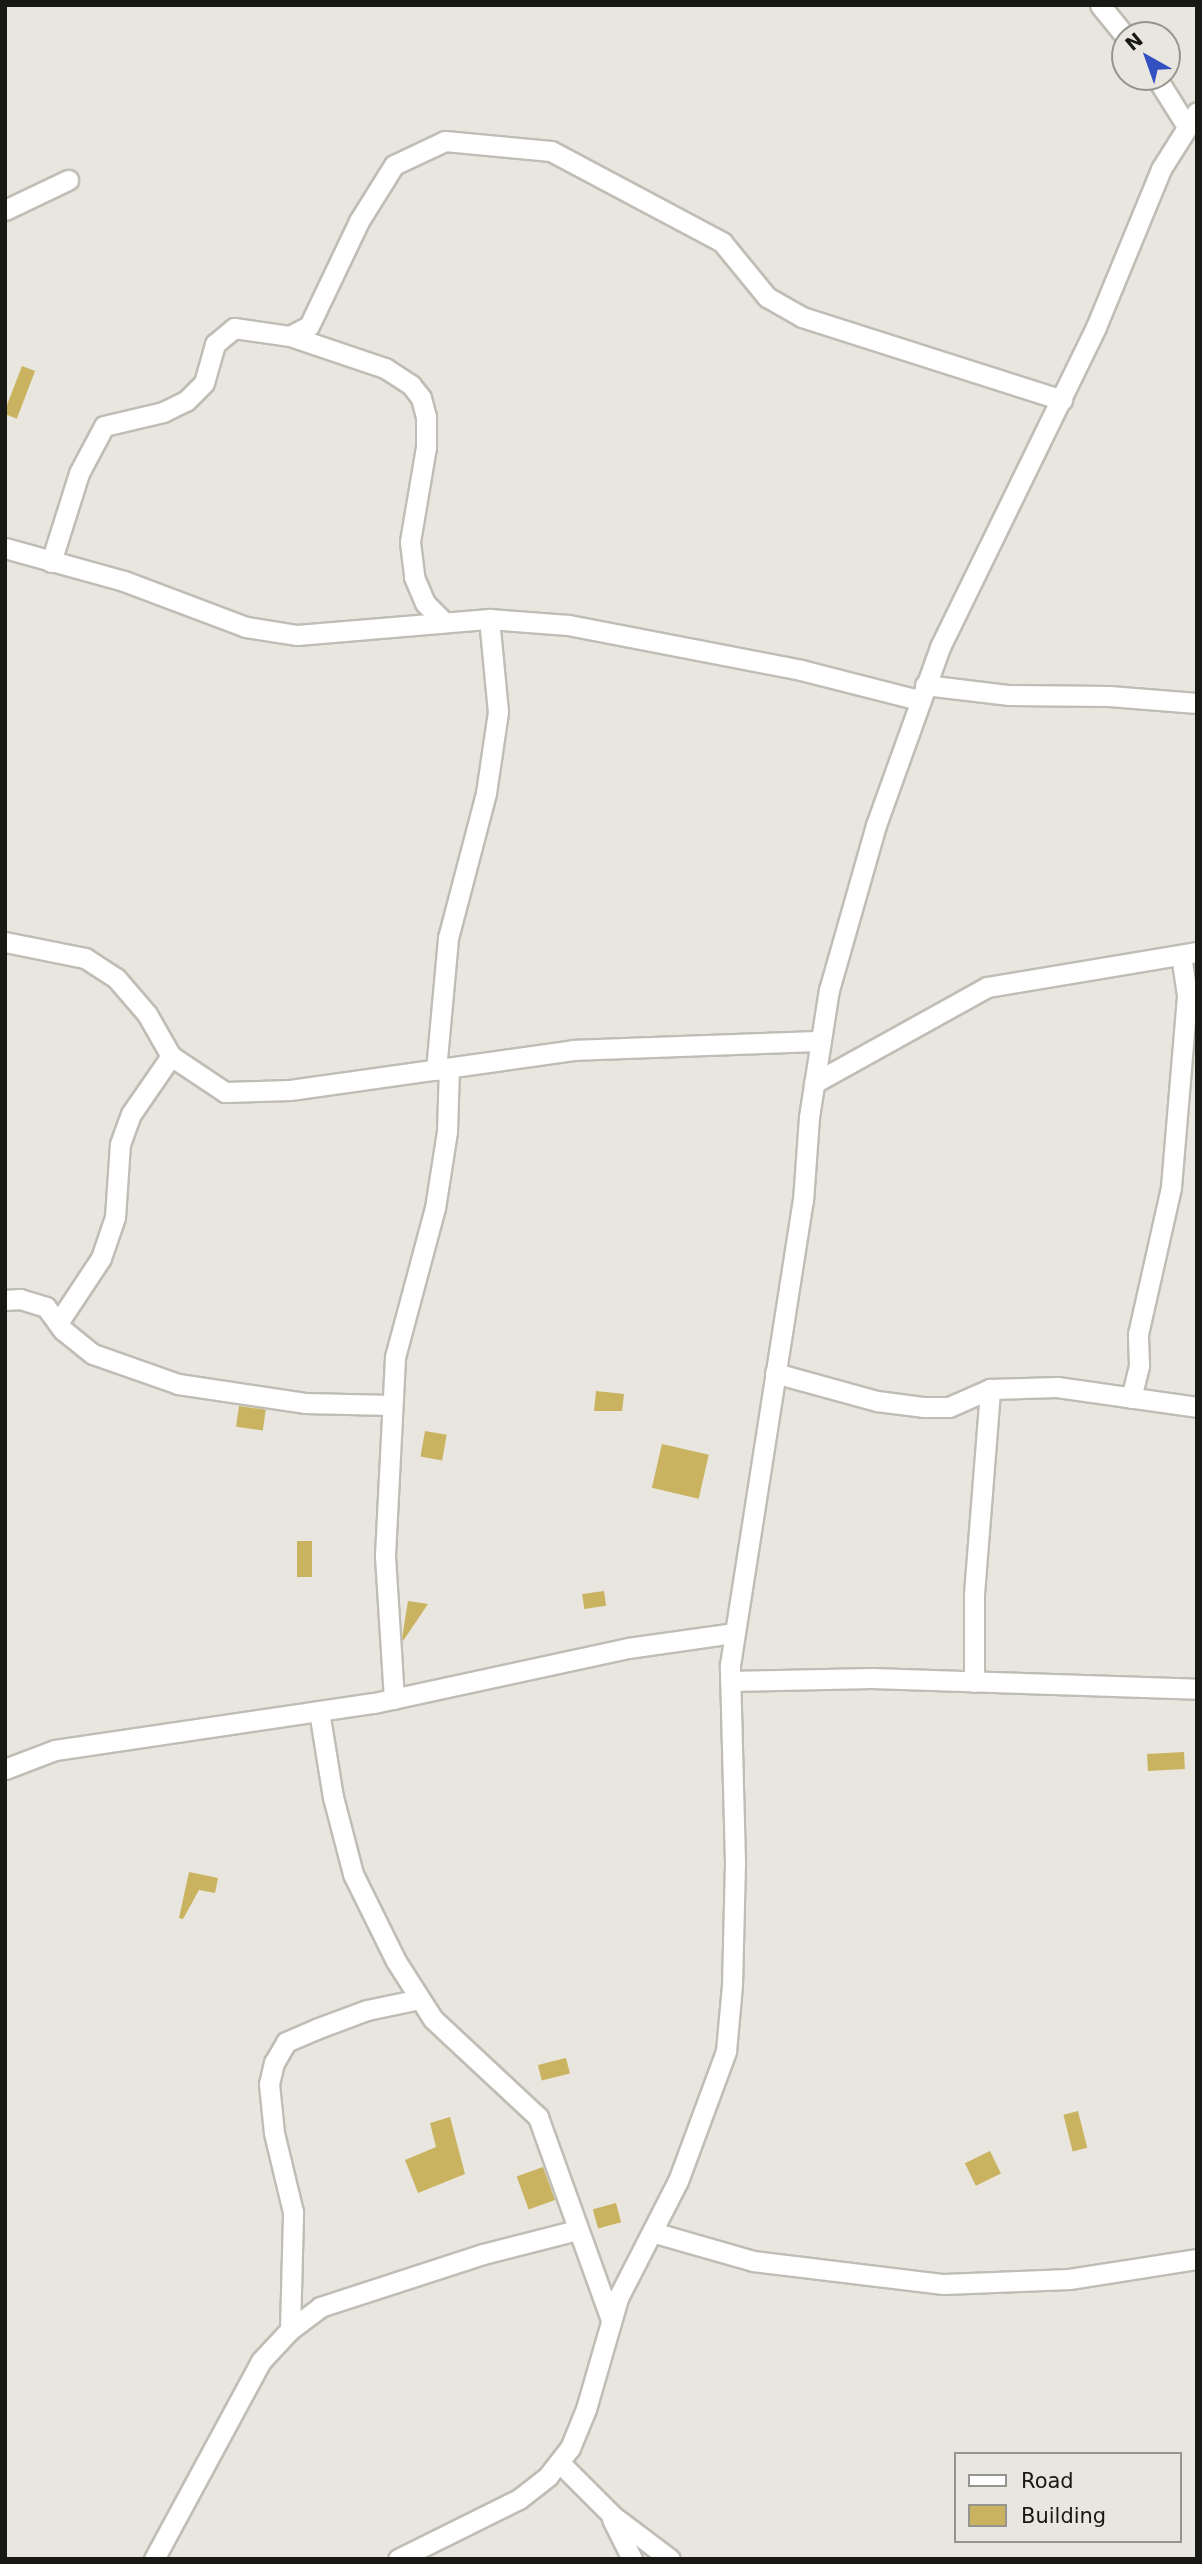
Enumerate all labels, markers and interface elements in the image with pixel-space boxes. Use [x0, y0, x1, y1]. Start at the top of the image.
north arrow [1111, 21, 1181, 91]
text: N [1121, 28, 1147, 55]
legend [954, 2452, 1181, 2543]
text: Road [1021, 2469, 1074, 2493]
text: Building [1021, 2504, 1106, 2528]

